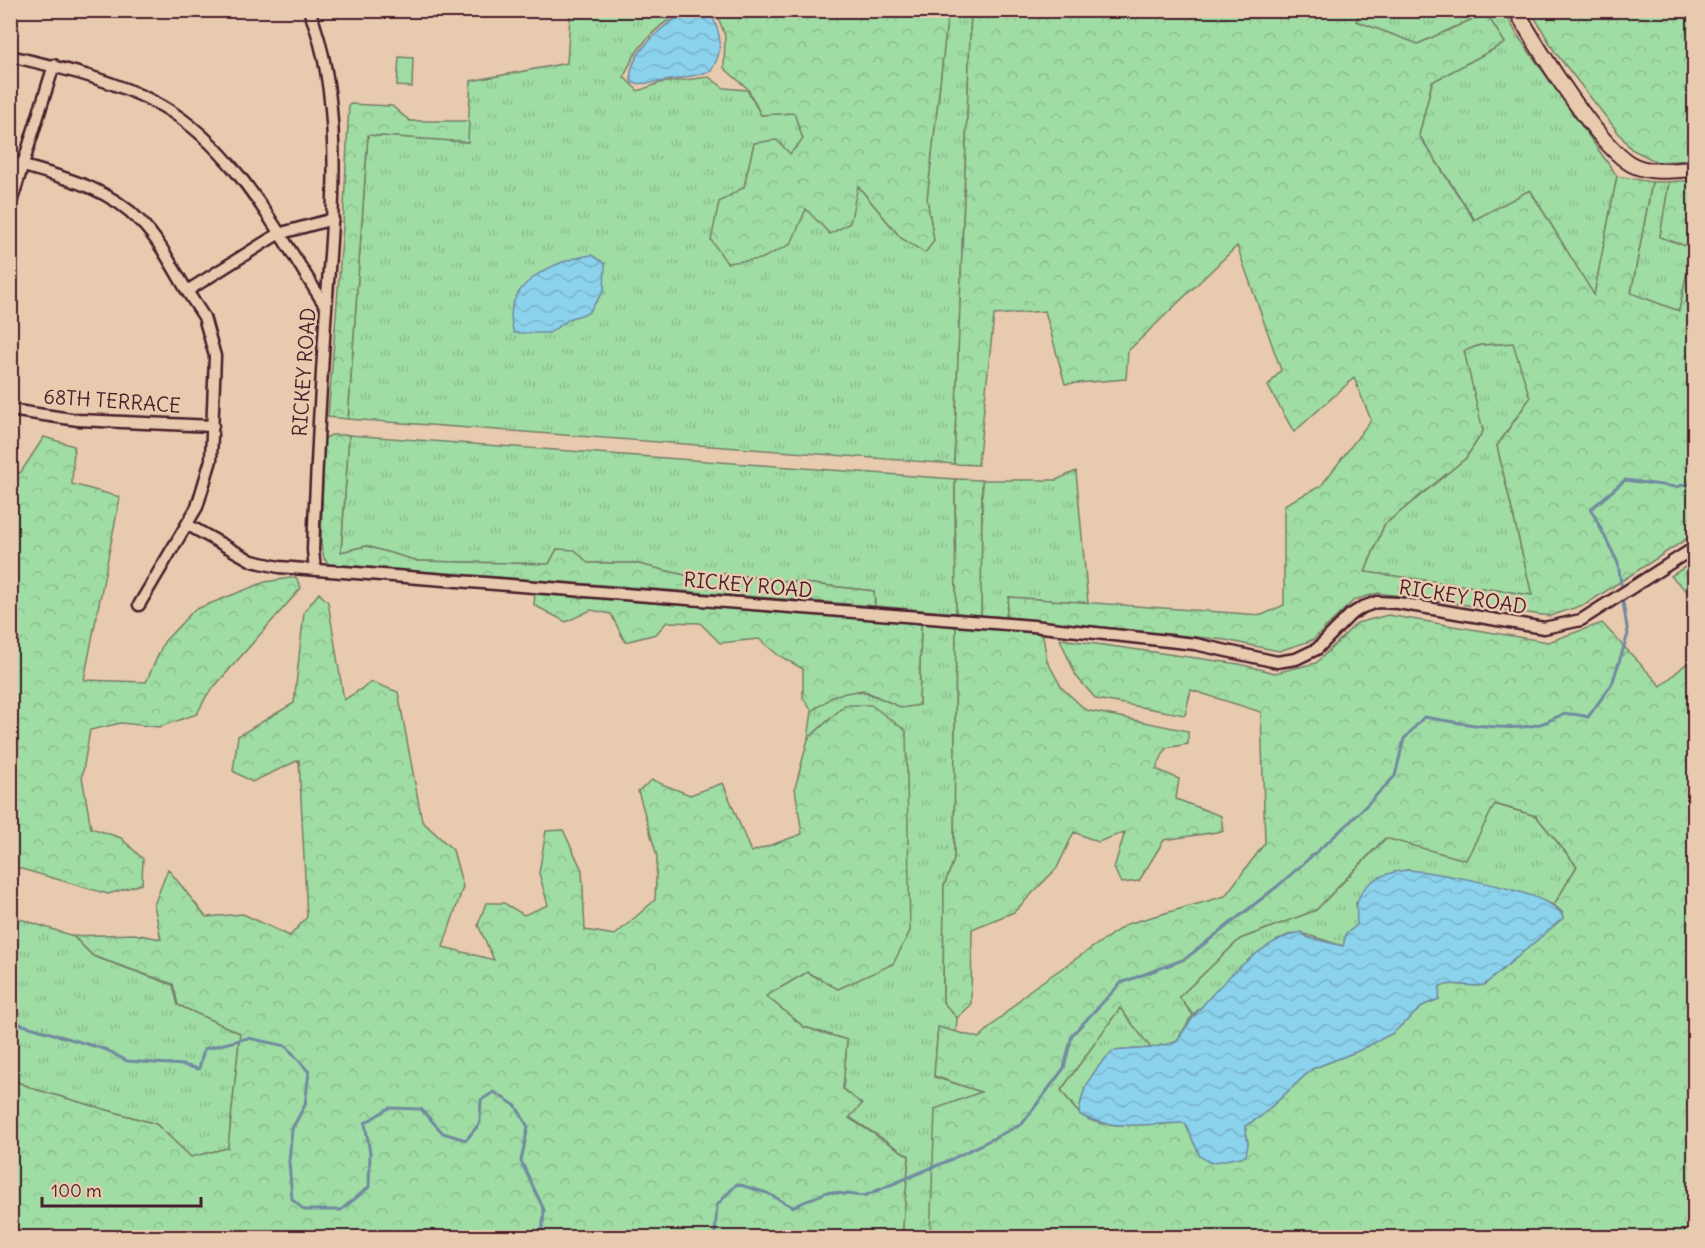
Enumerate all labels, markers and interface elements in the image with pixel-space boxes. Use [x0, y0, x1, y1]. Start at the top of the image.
street label: RICKEY ROAD [287, 307, 320, 437]
street label: 68TH TERRACE [43, 383, 182, 418]
street label: RICKEY ROAD [683, 566, 814, 603]
street label: RICKEY ROAD [1397, 574, 1529, 619]
scale bar [42, 1170, 201, 1208]
text: 100 m [51, 1179, 102, 1202]

